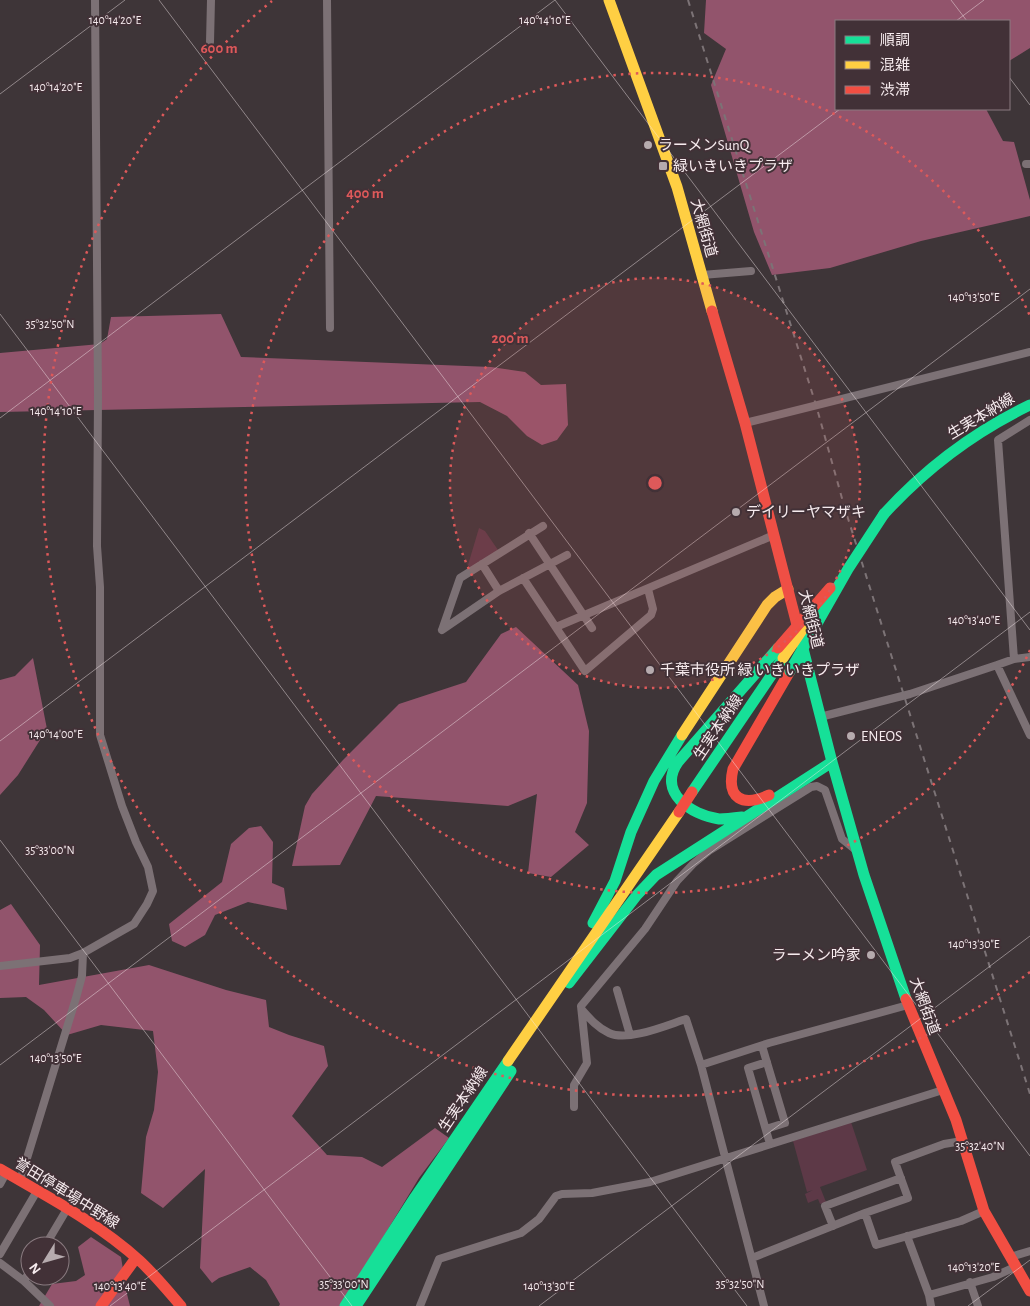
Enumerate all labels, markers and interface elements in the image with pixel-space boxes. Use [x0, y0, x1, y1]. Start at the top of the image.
text: 140°14'20"E [89, 14, 142, 26]
text: 140°14'10"E [519, 14, 571, 26]
legend [835, 20, 1010, 110]
text: 順調 [880, 33, 910, 48]
text: 600 m [200, 41, 238, 56]
text: 混雑 [880, 57, 910, 73]
text: 140°14'20"E [30, 81, 83, 93]
text: 渋滞 [880, 82, 910, 98]
place label: ラーメンSunQ [658, 138, 751, 153]
marker: ラーメンSunQ [642, 139, 654, 151]
place label: 緑いきいきプラザ [673, 158, 793, 174]
marker: 緑いきいきプラザ [657, 160, 669, 172]
text: 400 m [346, 186, 384, 201]
street label: 大網街道 [688, 197, 720, 259]
text: 140°13'50"E [948, 291, 1000, 303]
text: 35°32'50"N [26, 318, 74, 330]
text: 200 m [491, 331, 529, 346]
street label: 生実本納線 [945, 390, 1017, 442]
text: 140°14'10"E [30, 405, 82, 417]
centre of rings [646, 474, 664, 492]
place label: デイリーヤマザキ [746, 504, 866, 520]
marker: デイリーヤマザキ [730, 506, 742, 518]
street label: 大網街道 [796, 588, 826, 650]
text: 140°13'40"E [948, 614, 1000, 626]
place label: 千葉市役所 緑 いきいきプラザ [660, 662, 860, 678]
marker: 千葉市役所 緑 いきいきプラザ [644, 664, 656, 676]
street label: 生実本納線 [690, 691, 746, 763]
text: 140°14'00"E [29, 728, 83, 740]
place label: ENEOS [861, 729, 902, 744]
marker: ENEOS [845, 730, 857, 742]
text: 35°33'00"N [25, 844, 75, 856]
text: 140°13'30"E [948, 938, 1000, 950]
place label: ラーメン吟家 [772, 947, 861, 963]
marker: ラーメン吟家 [865, 949, 877, 961]
street label: 大網街道 [907, 975, 943, 1037]
text: 140°13'50"E [30, 1052, 82, 1064]
street label: 生実本納線 [435, 1063, 491, 1135]
text: 35°32'40"N [955, 1140, 1005, 1152]
street label: 誉田停車場中野線 [12, 1154, 122, 1232]
north arrow [20, 1236, 70, 1286]
text: N [27, 1260, 44, 1276]
text: 140°13'20"E [948, 1261, 1000, 1273]
text: 35°33'00"N [319, 1278, 369, 1290]
text: 35°32'50"N [716, 1278, 764, 1290]
text: 140°13'40"E [94, 1280, 146, 1292]
text: 140°13'30"E [523, 1280, 575, 1292]

